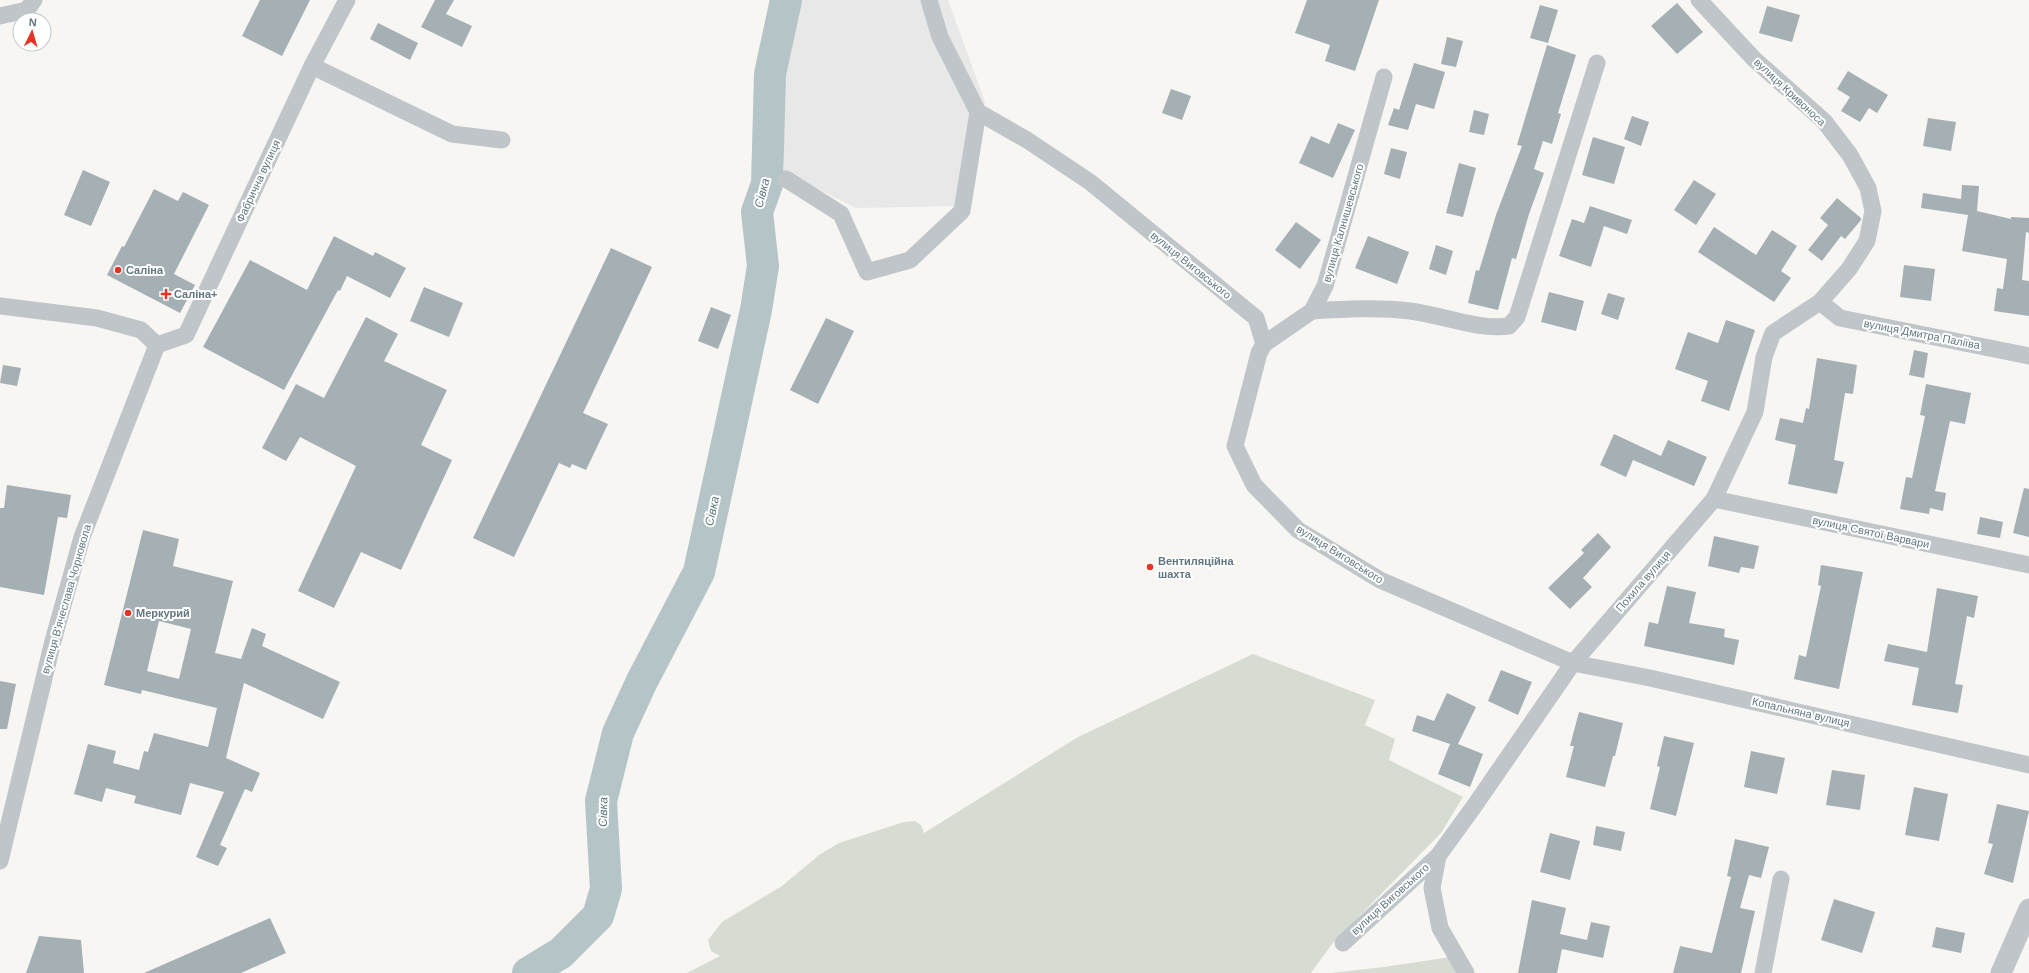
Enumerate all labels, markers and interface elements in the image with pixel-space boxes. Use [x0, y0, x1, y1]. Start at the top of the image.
north arrow [12, 12, 52, 52]
text: N [28, 16, 37, 28]
street label: вулиця Кривоноса [1752, 56, 1829, 129]
street label: Фабрична вулиця [234, 138, 282, 224]
street label: вулиця Калнишевського [1320, 162, 1366, 284]
water label: Сівка [752, 176, 772, 209]
street label: вулиця Виговського [1148, 229, 1234, 301]
place label: Саліна [126, 264, 164, 276]
marker: Саліна [113, 265, 123, 275]
place label: Саліна+ [174, 288, 217, 300]
marker: Саліна+ [161, 289, 171, 299]
street label: вулиця Дмитра Паліїва [1863, 317, 1982, 351]
water label: Сівка [702, 495, 722, 527]
street label: вулиця Святої Варвари [1811, 514, 1931, 550]
street label: вулиця В'ячеслава Чорновола [39, 522, 93, 675]
street label: вулиця Виговського [1294, 522, 1386, 586]
street label: Похила вулиця [1613, 548, 1673, 614]
place label: Вентиляційна шахта [1158, 555, 1234, 580]
marker: Вентиляційна шахта [1145, 562, 1155, 572]
place label: Меркурий [136, 607, 190, 619]
marker: Меркурий [123, 608, 133, 618]
street label: Копальняна вулиця [1751, 695, 1851, 729]
water label: Сівка [596, 797, 610, 827]
street label: вулиця Виговського [1349, 861, 1431, 937]

